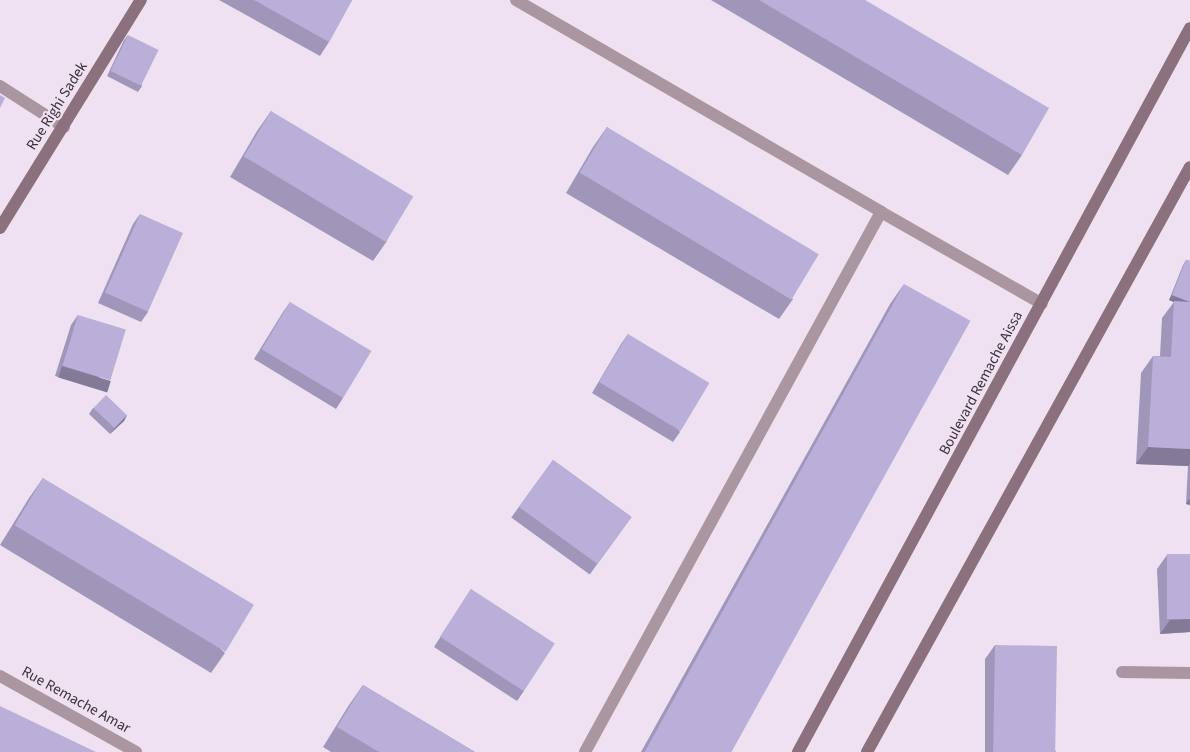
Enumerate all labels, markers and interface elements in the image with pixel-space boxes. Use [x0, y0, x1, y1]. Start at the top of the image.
street label: Rue Righi Sadek [23, 59, 91, 153]
street label: Boulevard Remache Aissa [935, 308, 1027, 458]
street label: Rue Remache Amar [18, 663, 134, 737]

